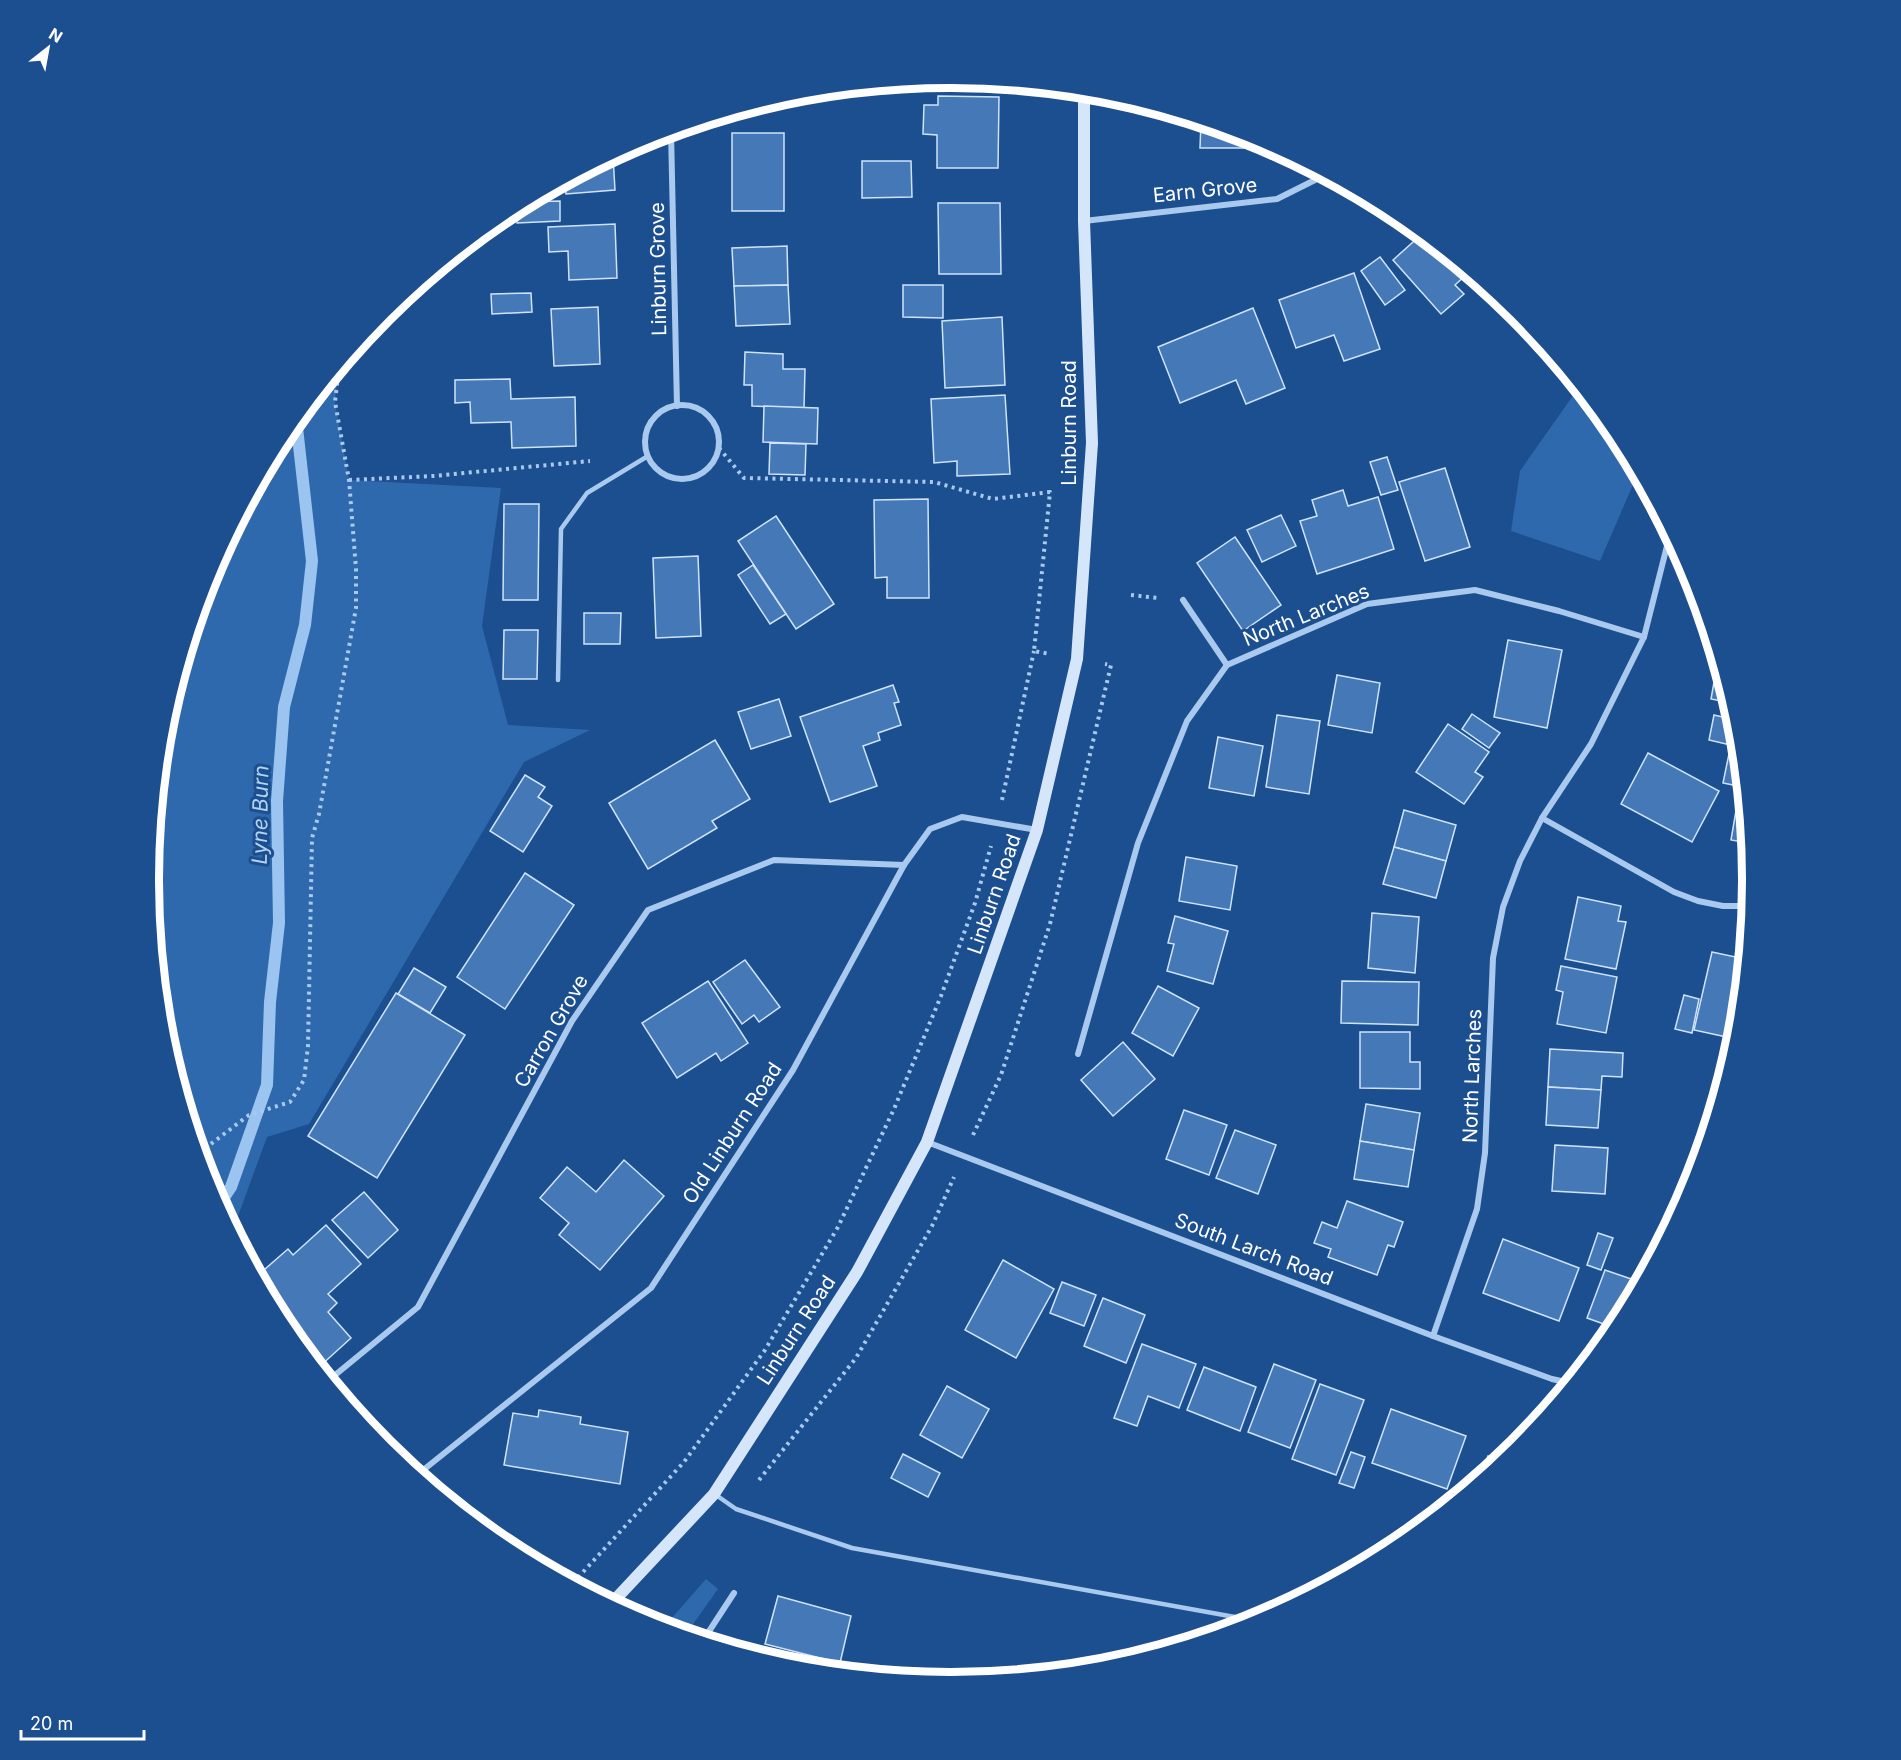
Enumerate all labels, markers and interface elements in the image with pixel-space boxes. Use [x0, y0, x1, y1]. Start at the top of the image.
north arrow [18, 18, 78, 78]
text: N [45, 23, 66, 47]
street label: Earn Grove [1152, 173, 1258, 207]
street label: Linburn Grove [645, 202, 671, 336]
street label: Linburn Road [1057, 360, 1081, 486]
street label: North Larches [1239, 579, 1373, 651]
water label: Lyne Burn [247, 765, 273, 865]
street label: Linburn Road [962, 831, 1026, 957]
street label: Carron Grove [509, 970, 593, 1092]
street label: North Larches [1458, 1009, 1486, 1143]
street label: Old Linburn Road [677, 1058, 787, 1208]
street label: South Larch Road [1172, 1208, 1336, 1290]
street label: Linburn Road [752, 1271, 840, 1389]
scale bar [21, 1703, 144, 1741]
text: 20 m [30, 1713, 73, 1734]

